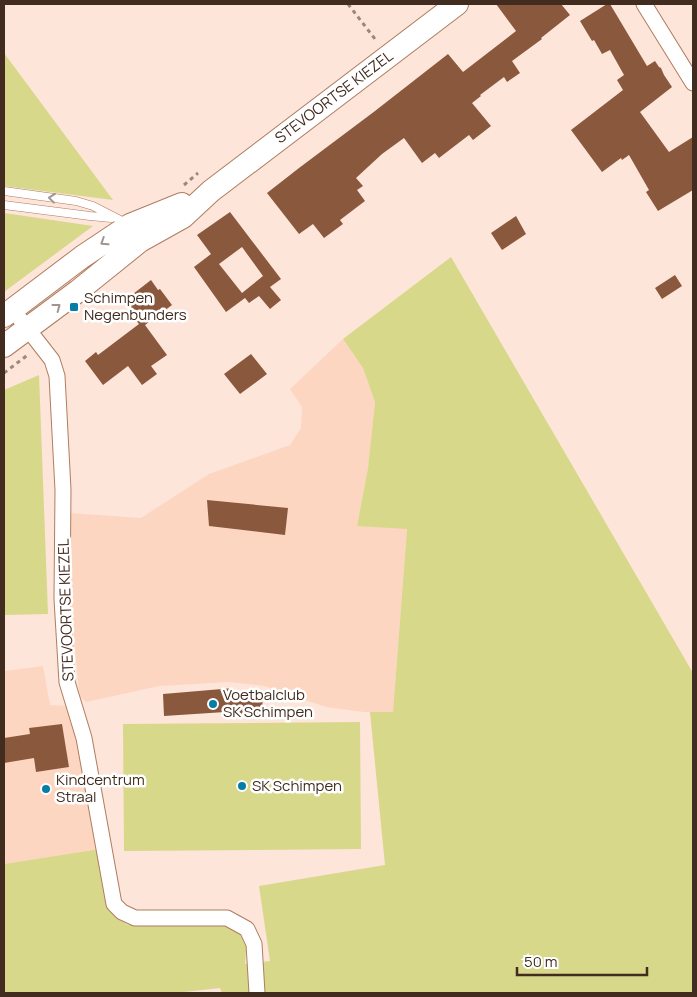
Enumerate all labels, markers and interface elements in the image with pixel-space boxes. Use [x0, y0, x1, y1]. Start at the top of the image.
street label: STEVOORTSE KIEZEL [270, 45, 397, 148]
one-way arrow [48, 193, 56, 203]
one-way arrow [100, 236, 109, 245]
place label: Schimpen Negenbunders [84, 287, 187, 325]
marker: Schimpen Negenbunders [68, 301, 80, 313]
one-way arrow [51, 304, 61, 313]
street label: STEVOORTSE KIEZEL [53, 538, 78, 682]
place label: Voetbalclub SK Schimpen [223, 684, 313, 722]
marker: Voetbalclub SK Schimpen [207, 698, 219, 710]
place label: Kindcentrum Straal [56, 769, 145, 807]
place label: SK Schimpen [252, 775, 342, 796]
marker: SK Schimpen [236, 780, 248, 792]
marker: Kindcentrum Straal [40, 783, 52, 795]
scale bar [517, 944, 647, 976]
text: 50 m [524, 951, 558, 972]

